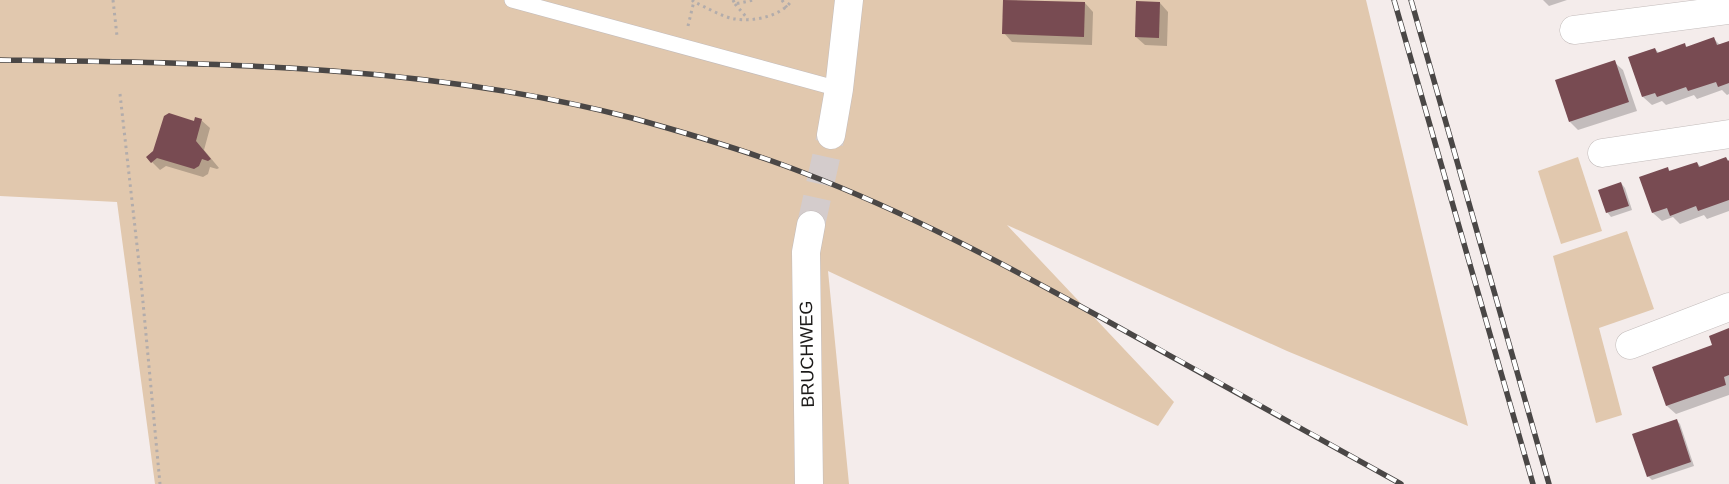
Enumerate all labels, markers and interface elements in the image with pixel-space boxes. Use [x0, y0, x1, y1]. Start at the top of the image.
street label: BRUCHWEG [796, 300, 818, 408]

